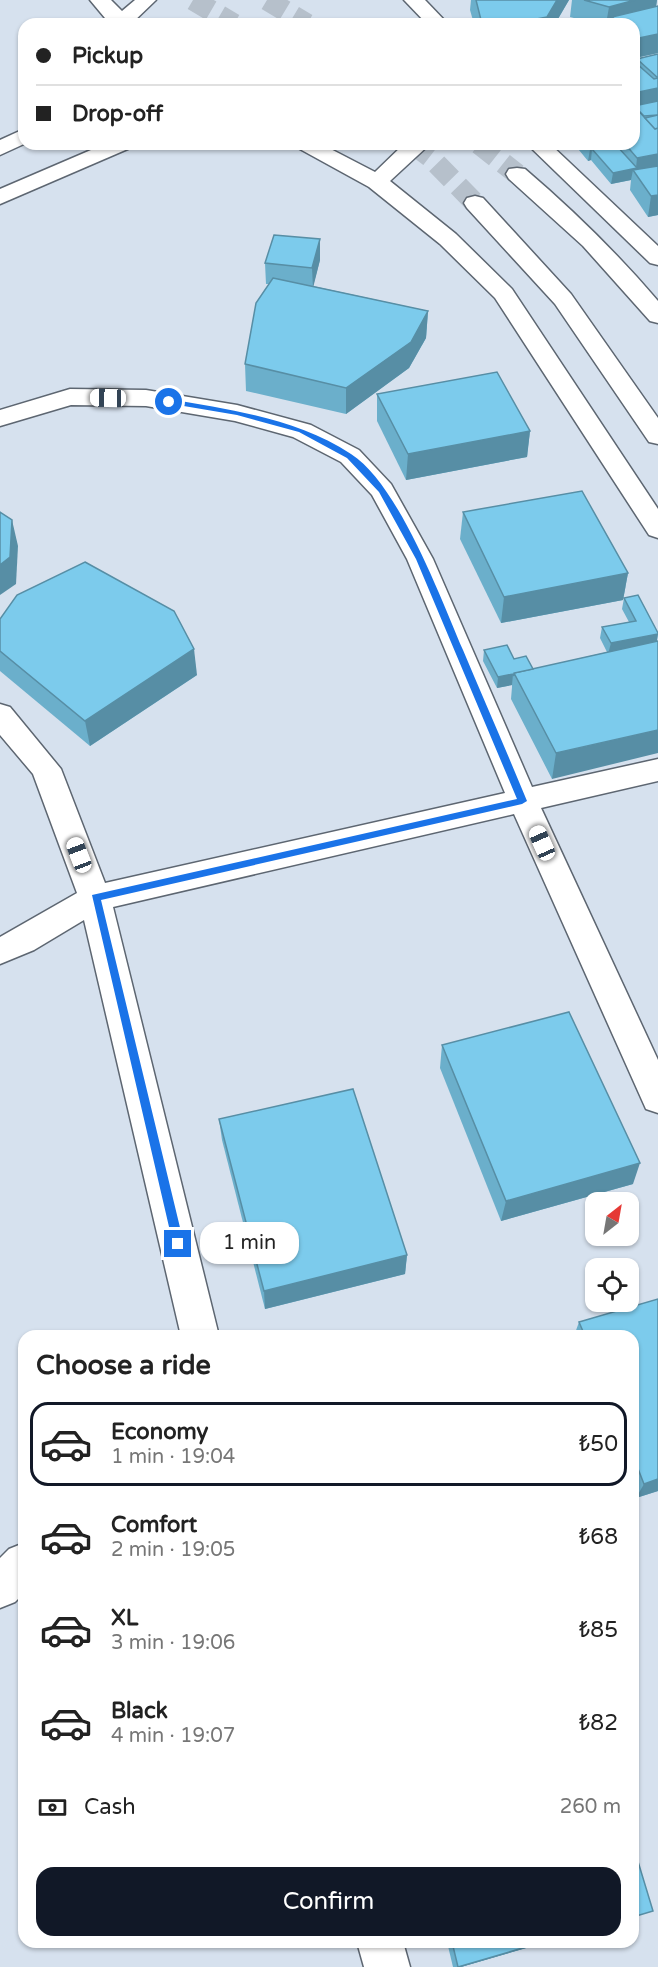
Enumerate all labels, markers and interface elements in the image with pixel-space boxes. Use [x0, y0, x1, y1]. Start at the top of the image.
text: Pickup [72, 43, 143, 69]
text: Drop-off [72, 101, 163, 127]
route start [155, 388, 182, 415]
car [90, 389, 126, 407]
car [526, 823, 558, 863]
car [64, 835, 94, 875]
north arrow [585, 1192, 639, 1246]
map controls [585, 1192, 639, 1312]
callout: 1 min [199, 1223, 298, 1265]
route end [164, 1230, 191, 1257]
text: 1 min [223, 1231, 276, 1255]
button: locate [585, 1258, 639, 1312]
text: Choose a ride [36, 1349, 211, 1382]
icon: car [39, 1417, 93, 1471]
text: Economy [111, 1419, 208, 1445]
text: ₺50 [579, 1431, 618, 1457]
text: 1 min · 19:04 [111, 1445, 235, 1469]
icon: car [39, 1510, 93, 1564]
text: Comfort [111, 1512, 197, 1538]
text: ₺68 [579, 1524, 618, 1550]
text: 2 min · 19:05 [111, 1538, 235, 1562]
icon: car [39, 1603, 93, 1657]
text: XL [111, 1605, 138, 1631]
text: ₺85 [579, 1617, 618, 1643]
text: 3 min · 19:06 [111, 1631, 235, 1655]
icon: car [39, 1696, 93, 1750]
text: Black [111, 1698, 168, 1724]
text: ₺82 [579, 1710, 618, 1736]
text: 4 min · 19:07 [111, 1724, 235, 1748]
icon: cash [36, 1791, 69, 1824]
text: Cash [84, 1794, 136, 1820]
text: 260 m [560, 1795, 621, 1819]
button: Confirm [36, 1867, 621, 1936]

